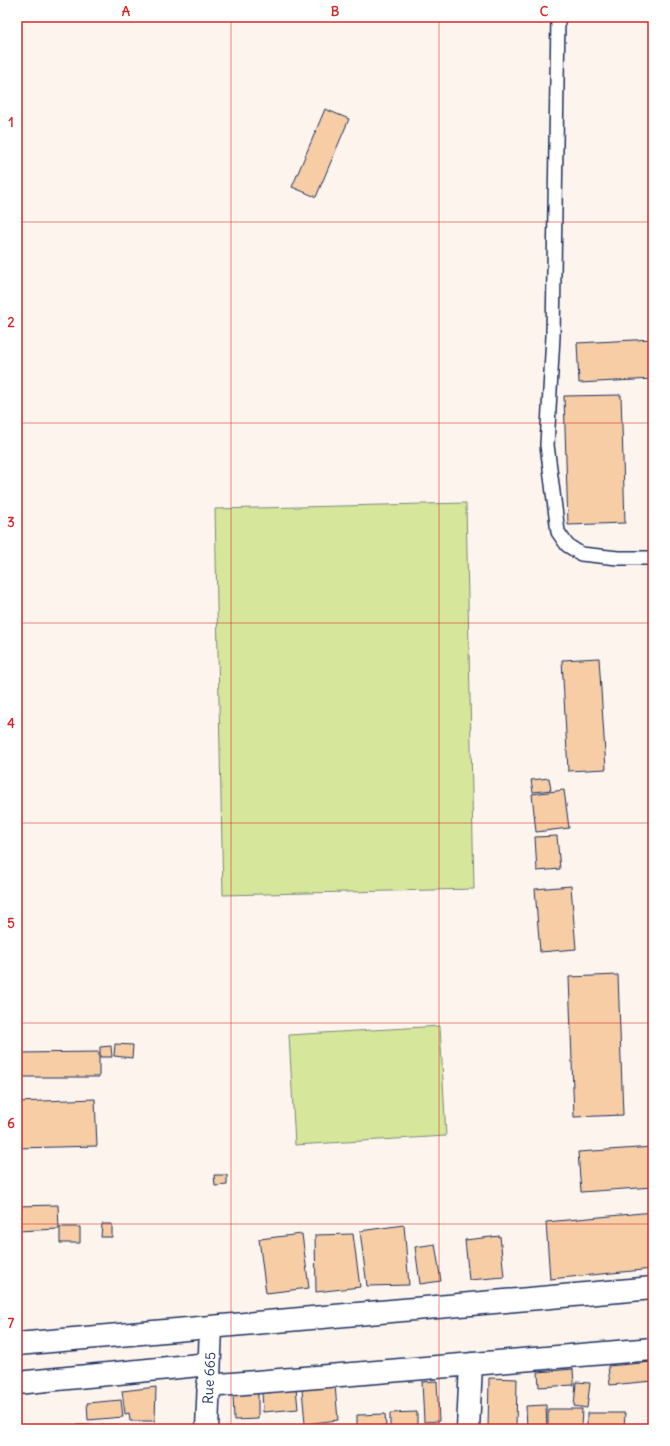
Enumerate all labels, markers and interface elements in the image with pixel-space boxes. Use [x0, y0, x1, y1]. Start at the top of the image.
text: A [122, 3, 131, 20]
text: B [331, 3, 340, 20]
text: C [540, 3, 549, 20]
text: 1 [8, 114, 14, 131]
text: 2 [7, 314, 15, 331]
text: 3 [7, 514, 15, 531]
text: 4 [7, 715, 15, 732]
text: 5 [7, 915, 15, 932]
text: 6 [7, 1115, 15, 1132]
text: 7 [8, 1315, 15, 1332]
street label: Rue 665 [199, 1352, 219, 1404]

